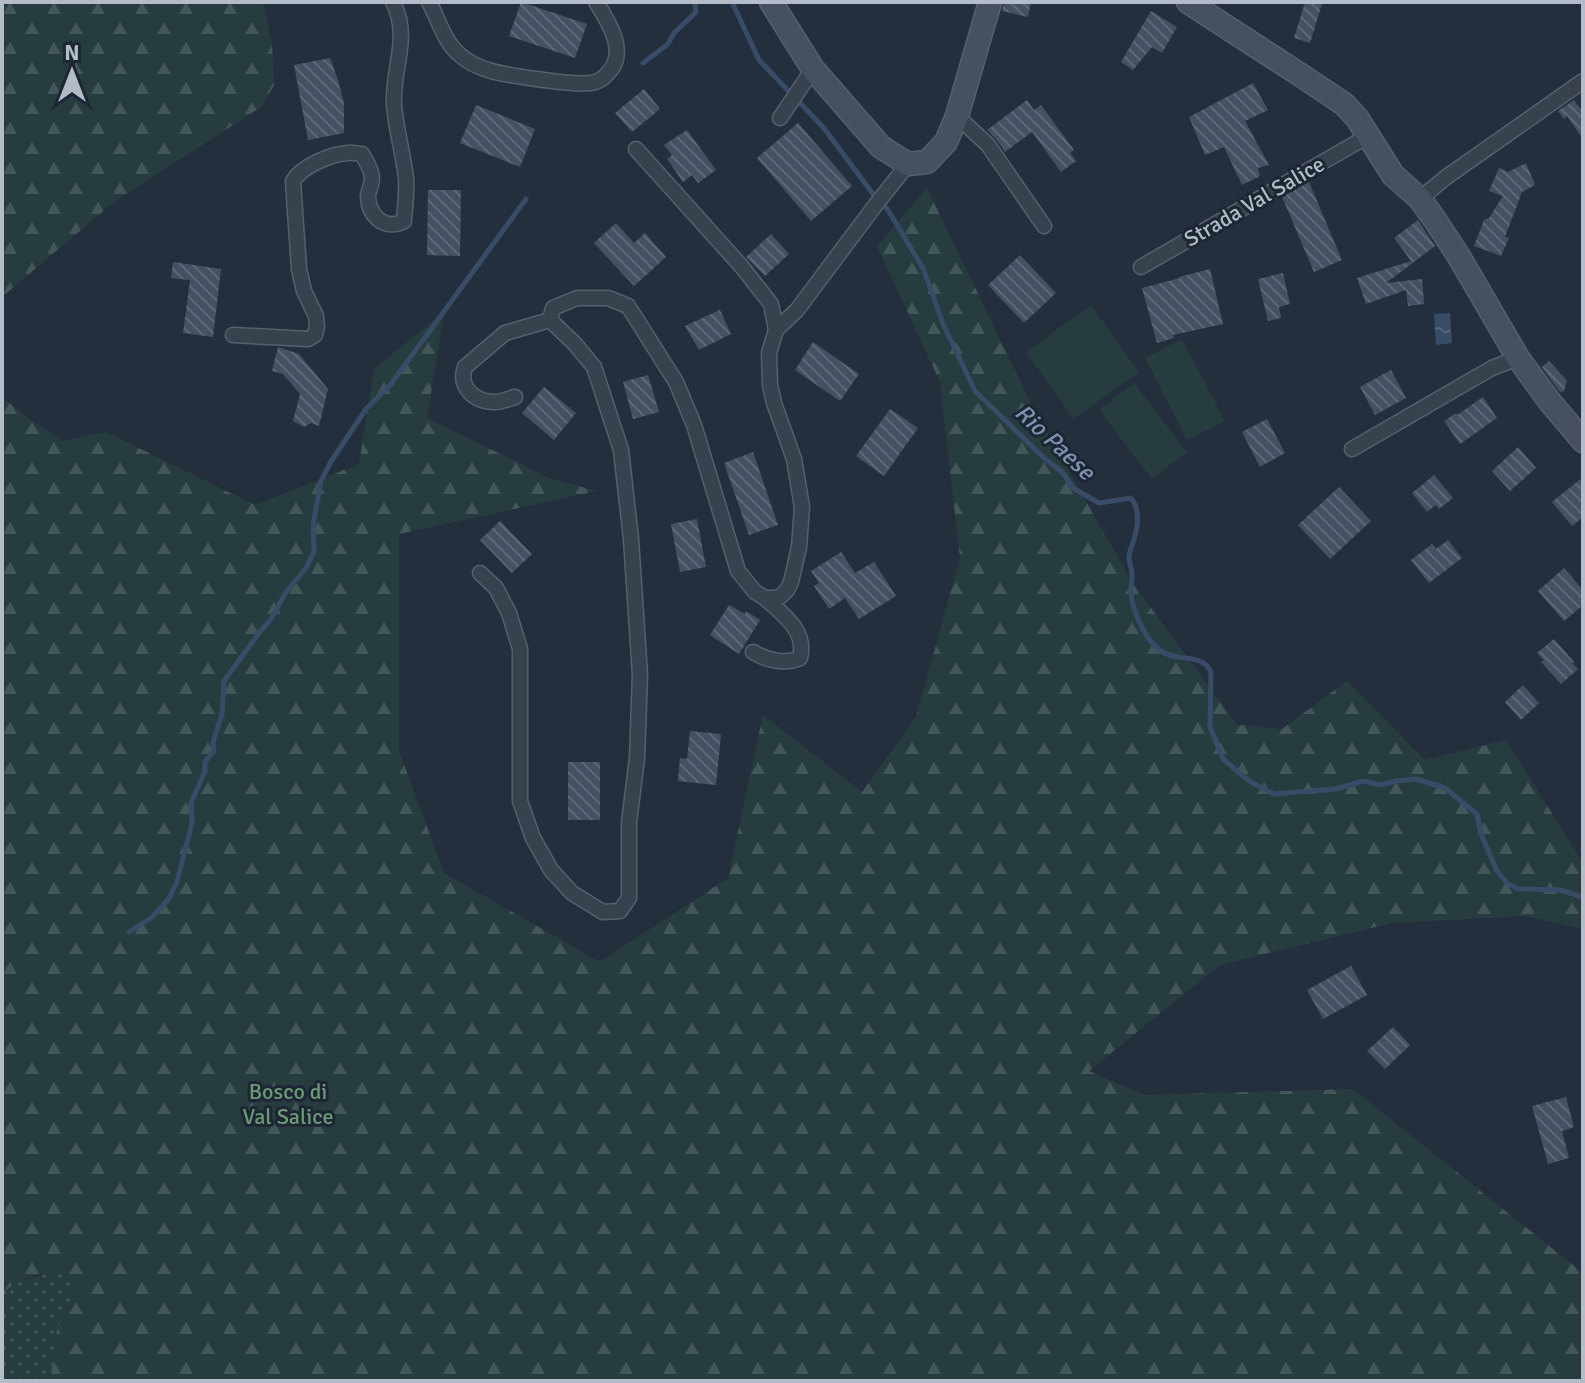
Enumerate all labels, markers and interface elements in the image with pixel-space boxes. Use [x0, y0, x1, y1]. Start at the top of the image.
north arrow [32, 32, 112, 112]
text: N [64, 39, 80, 66]
street label: Strada Val Salice [1179, 150, 1329, 253]
water label: Rio Paese [1009, 397, 1102, 487]
park label: Bosco di Val Salice [242, 1078, 334, 1130]

